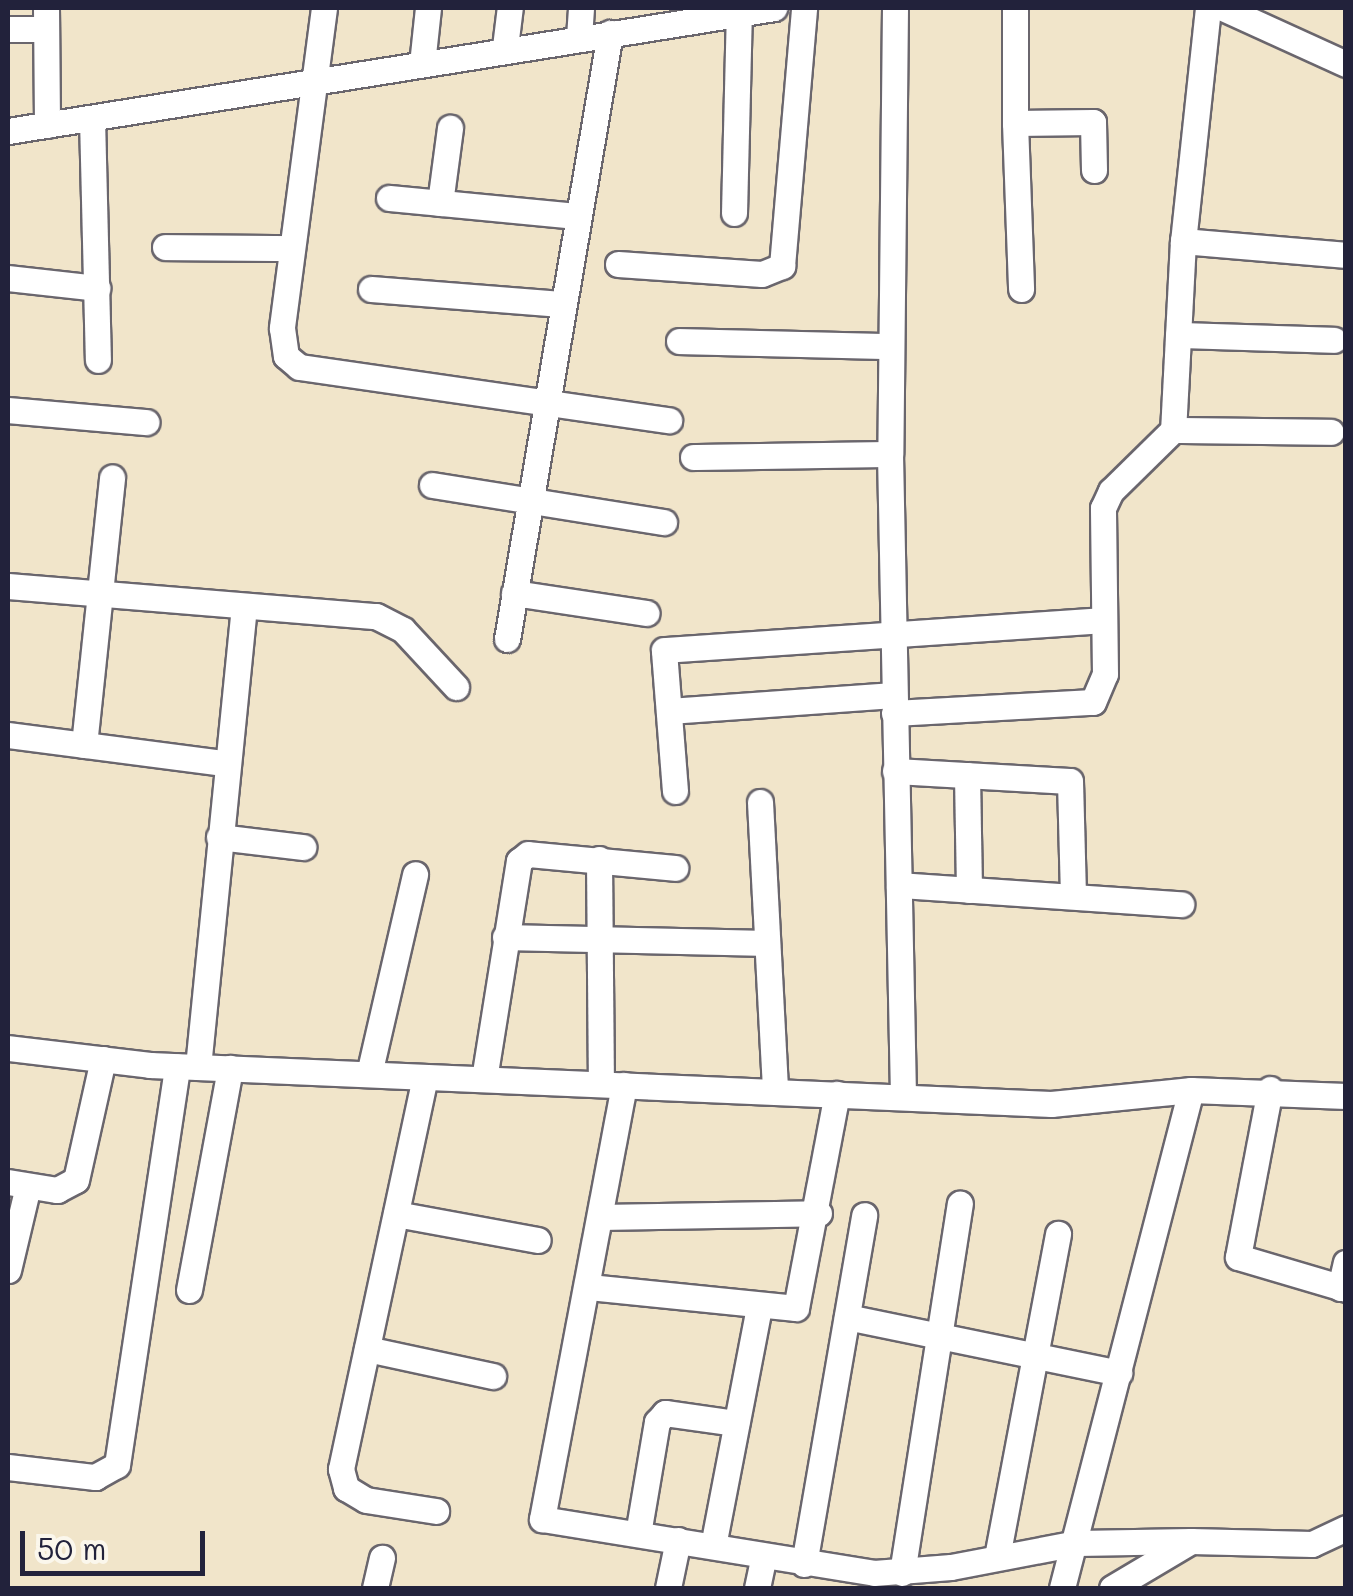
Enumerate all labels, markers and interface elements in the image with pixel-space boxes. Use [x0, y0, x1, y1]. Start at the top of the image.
scale bar [25, 1511, 210, 1573]
text: 50 m [37, 1528, 107, 1568]

